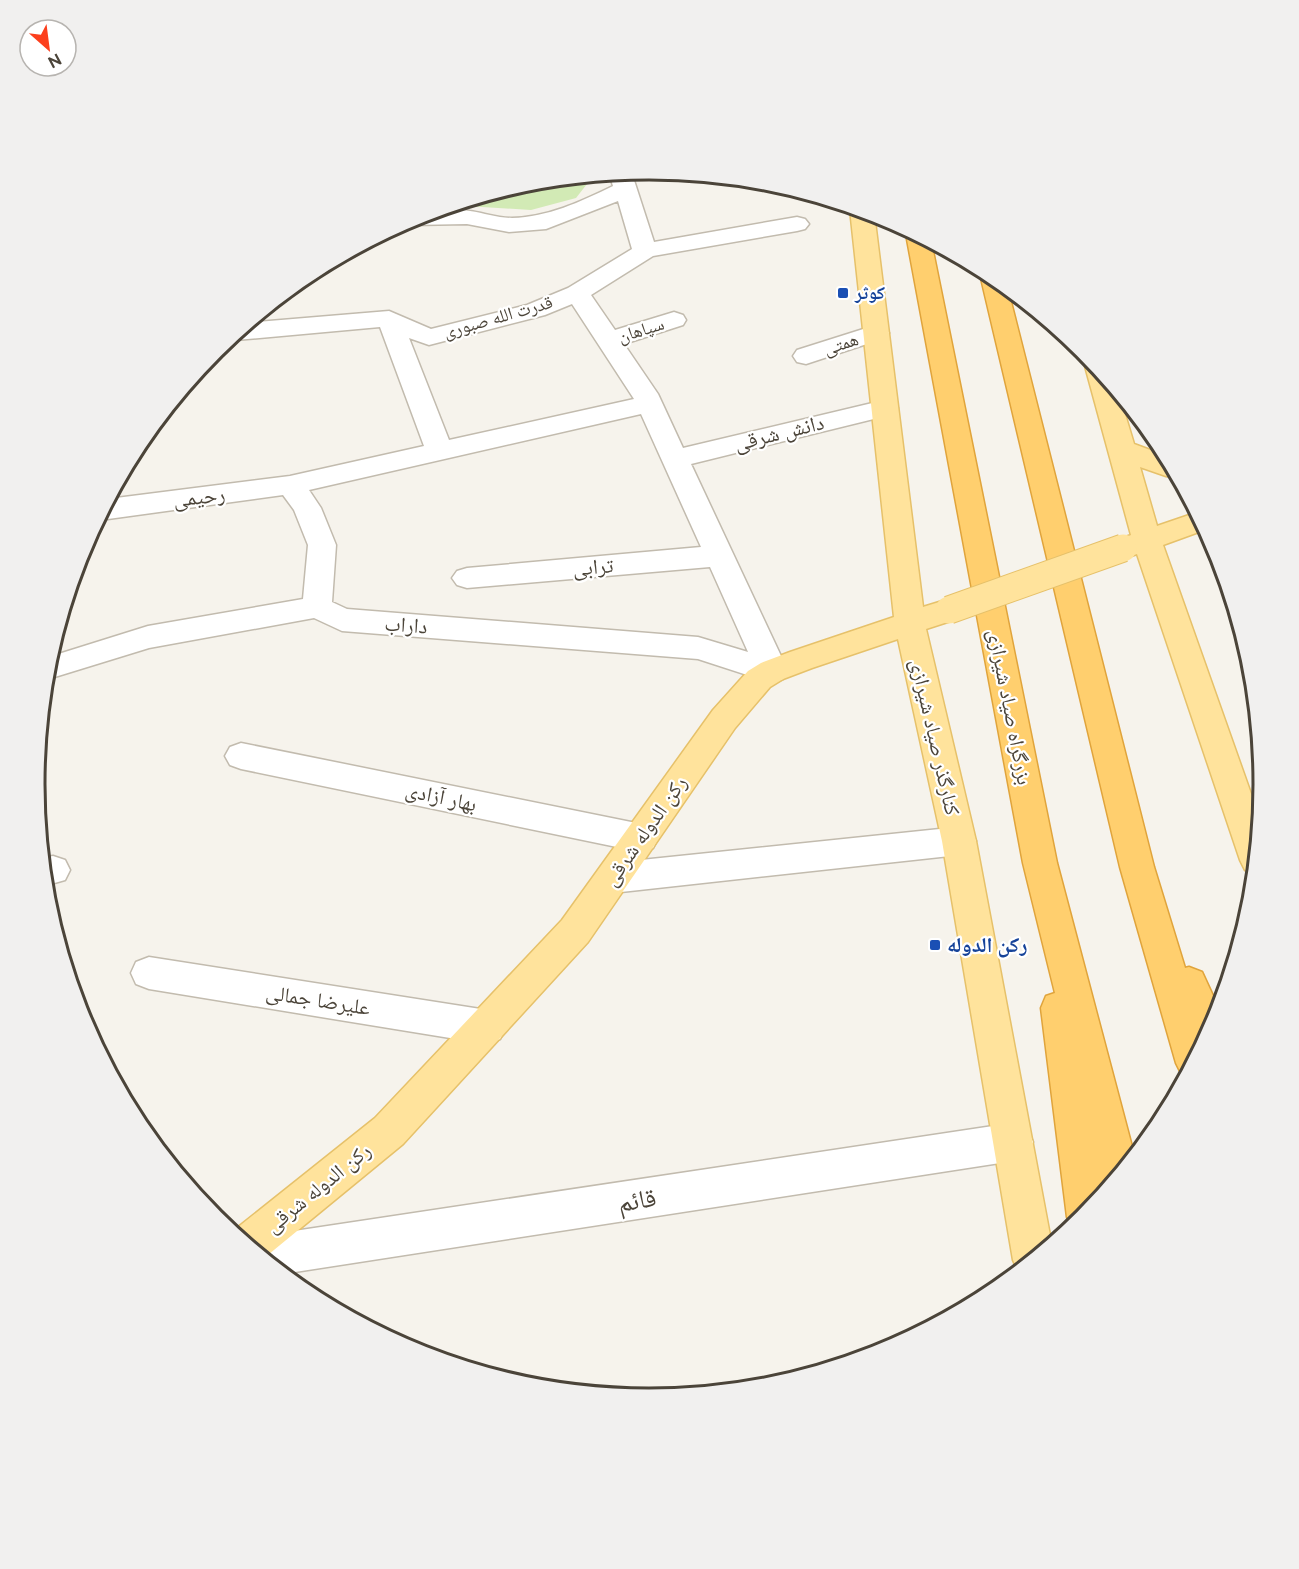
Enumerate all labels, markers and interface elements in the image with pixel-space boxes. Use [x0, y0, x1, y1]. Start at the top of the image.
north arrow [18, 18, 78, 78]
text: N [45, 50, 65, 72]
place label: کوثر [854, 282, 885, 303]
marker: کوثر [836, 286, 850, 300]
street label: قدرت الله صبوری [441, 291, 555, 343]
street label: سپاهان [615, 313, 667, 348]
street label: همتی [821, 328, 861, 360]
street label: دانش شرقی [731, 409, 827, 457]
street label: رحیمی [172, 481, 226, 513]
street label: ترابی [571, 552, 615, 582]
street label: داراب [384, 611, 428, 638]
street label: بزرگراه صیاد شیرازی [983, 627, 1038, 787]
street label: کنارگذر صیاد شیرازی [905, 656, 966, 818]
street label: رکن الدوله شرقی [597, 771, 693, 891]
street label: بهار آزادی [403, 777, 479, 816]
place label: رکن الدوله [947, 932, 1027, 958]
marker: رکن الدوله [928, 938, 942, 952]
street label: علیرضا جمالی [264, 979, 372, 1021]
street label: رکن الدوله شرقی [260, 1137, 376, 1239]
street label: قائم [616, 1182, 659, 1220]

